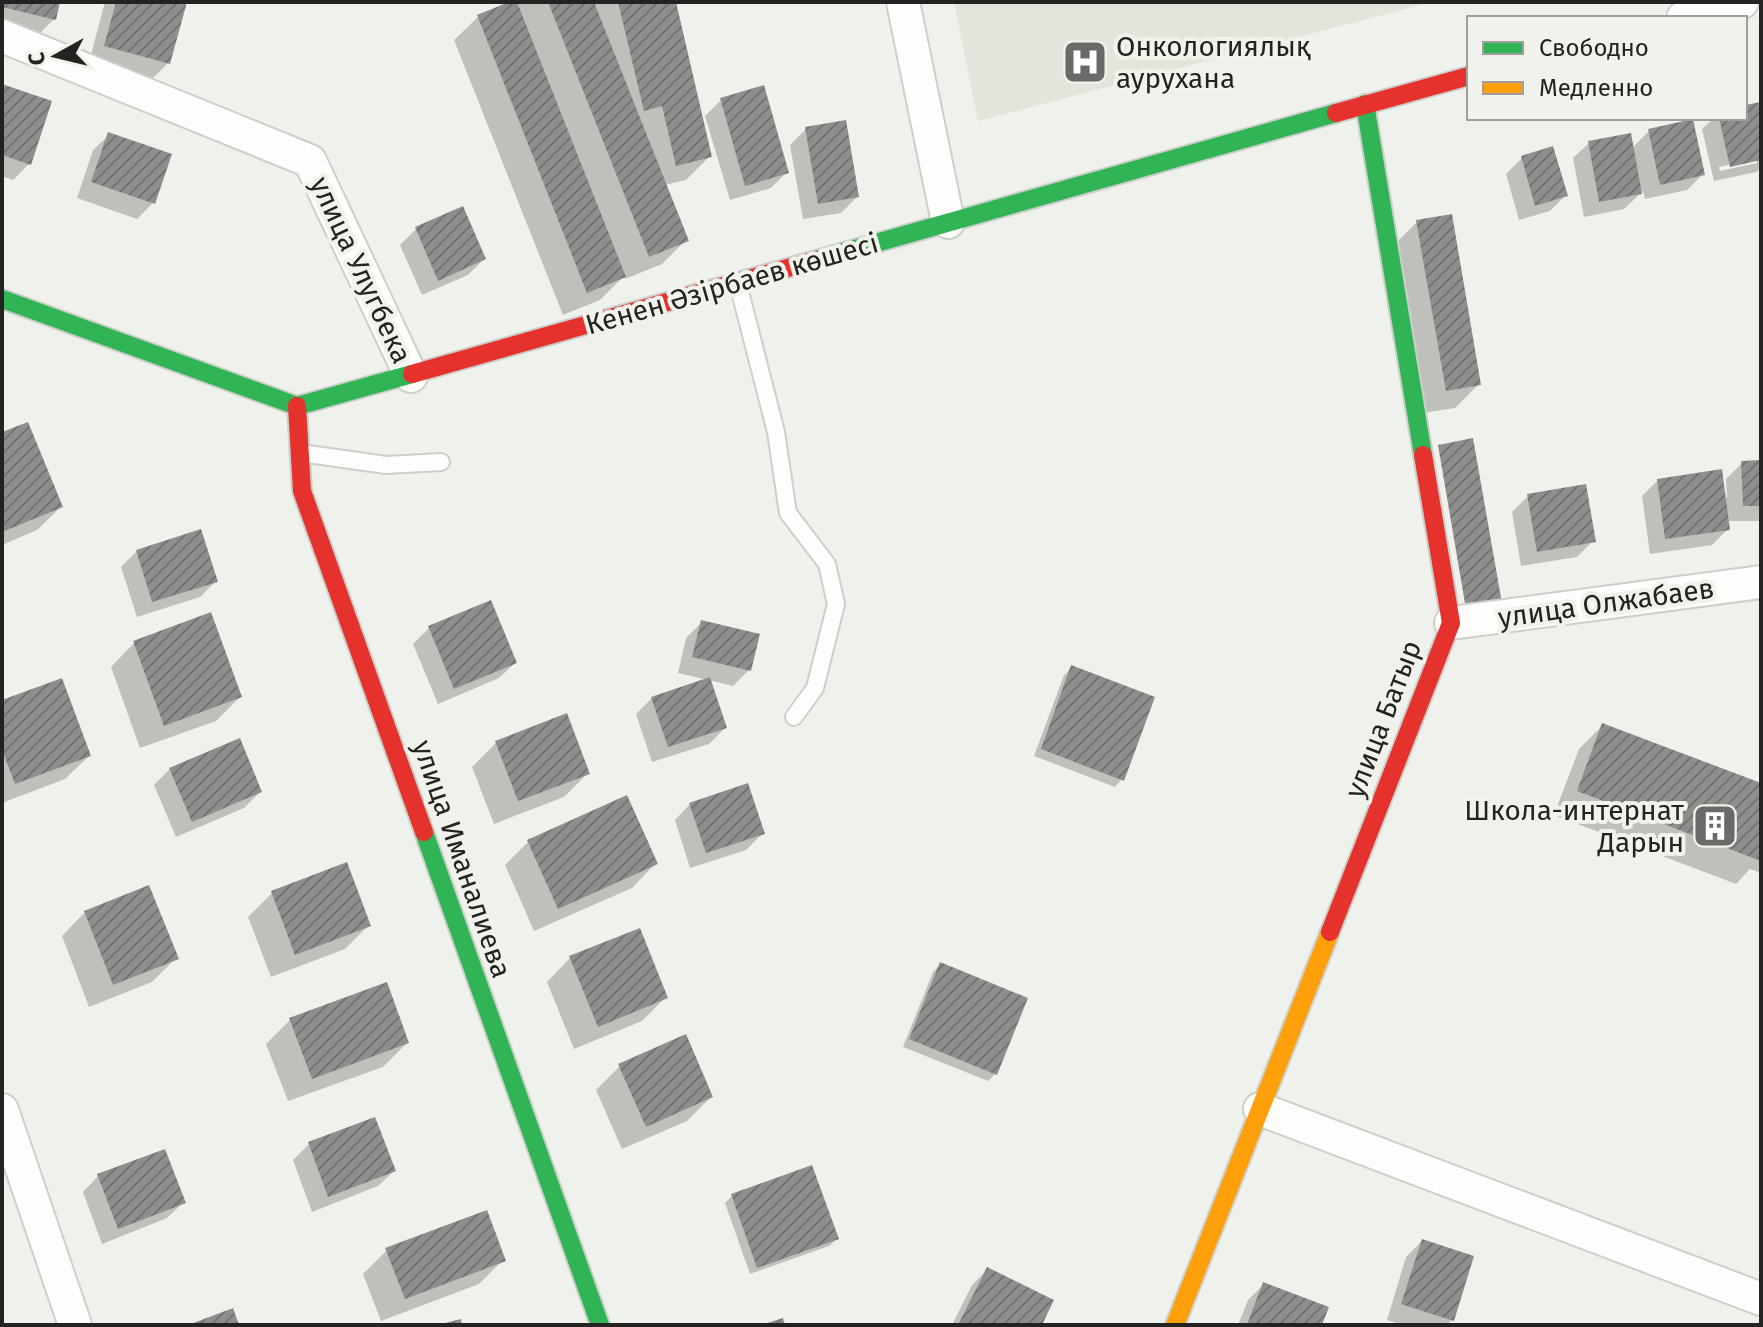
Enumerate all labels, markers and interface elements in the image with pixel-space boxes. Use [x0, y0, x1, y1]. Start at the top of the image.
north arrow [16, 16, 96, 96]
legend [1467, 16, 1747, 120]
place label: Онкологиялық аурухана [1116, 30, 1311, 95]
text: Свободно [1539, 34, 1649, 62]
hospital icon: Онкологиялық аурухана [1061, 38, 1109, 86]
text: С [22, 50, 51, 67]
text: Медленно [1539, 74, 1653, 102]
street label: улица Улугбека [303, 172, 419, 368]
street label: Кенен Әзірбаев көшесі [582, 226, 882, 342]
street label: улица Олжабаев [1496, 572, 1716, 634]
street label: улица Батыр [1338, 636, 1428, 802]
street label: улица Иманалиева [406, 736, 518, 982]
place label: Школа-интернат Дарын [1464, 794, 1684, 859]
building icon: Школа-интернат Дарын [1691, 802, 1739, 850]

